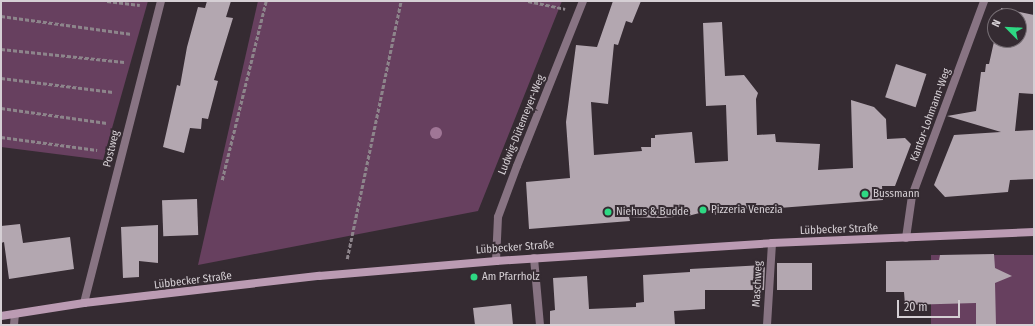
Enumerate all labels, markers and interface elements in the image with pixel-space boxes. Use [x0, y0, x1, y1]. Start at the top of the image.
north arrow [987, 8, 1027, 48]
text: N [989, 18, 1004, 29]
street label: Kantor-Lohmann-Weg [908, 67, 954, 163]
street label: Ludwig-Dütemeyer-Weg [496, 73, 548, 177]
street label: Postweg [101, 129, 123, 169]
place label: Bussmann [873, 187, 919, 201]
marker: Bussmann [860, 189, 870, 199]
place label: Pizzeria Venezia [711, 203, 783, 217]
place label: Niehus & Budde [616, 205, 689, 219]
marker: Pizzeria Venezia [698, 205, 708, 215]
marker: Niehus & Budde [603, 207, 613, 217]
street label: Lübbecker Straße [800, 222, 878, 238]
street label: Lübbecker Straße [475, 239, 555, 257]
street label: Maschweg [750, 261, 766, 307]
street label: Lübbecker Straße [153, 270, 233, 292]
place label: Am Pfarrholz [482, 270, 540, 284]
marker: Am Pfarrholz [469, 272, 479, 282]
scale bar [899, 292, 962, 318]
text: 20 m [904, 300, 928, 314]

